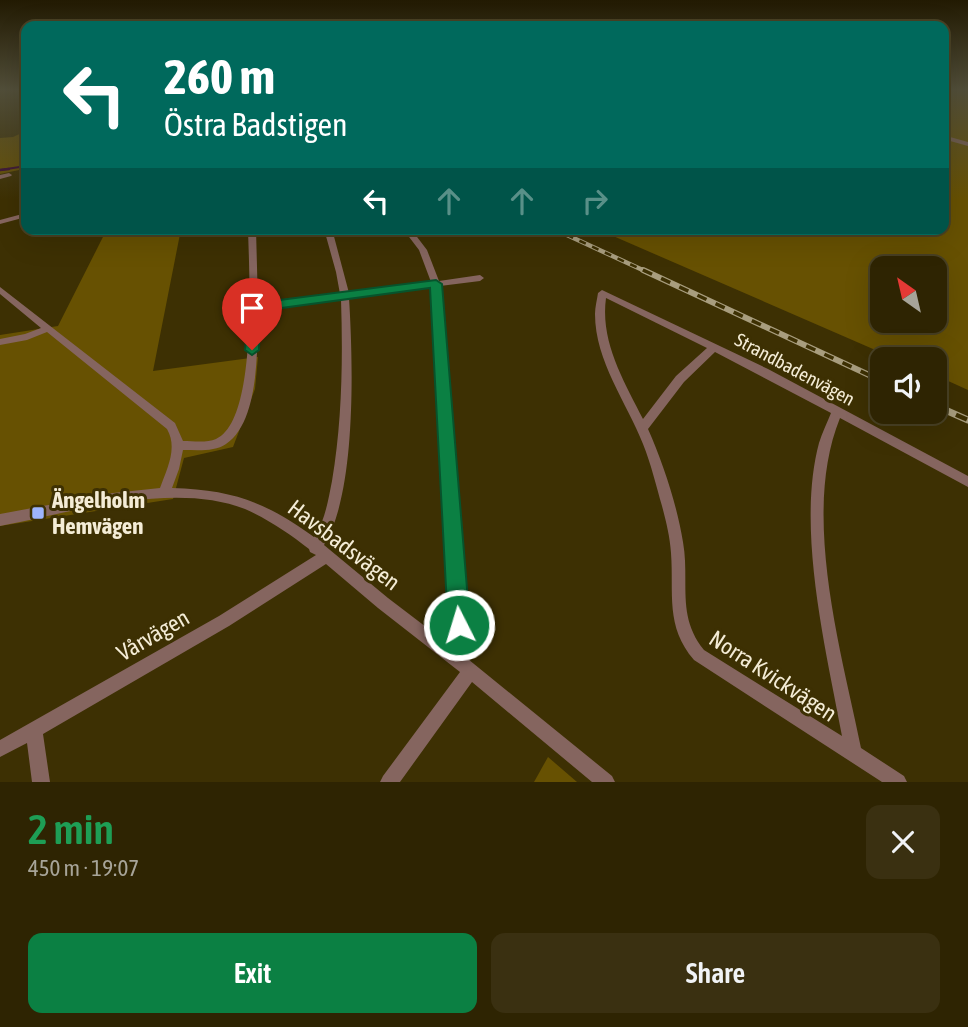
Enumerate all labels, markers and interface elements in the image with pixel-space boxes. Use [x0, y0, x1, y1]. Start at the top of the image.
text: 260 m [164, 48, 275, 104]
icon: left [49, 49, 140, 140]
text: Östra Badstigen [164, 106, 348, 143]
icon: left [357, 182, 395, 220]
icon: ahead [430, 182, 468, 220]
icon: ahead [503, 182, 541, 220]
icon: right [576, 182, 614, 220]
north arrow [870, 256, 947, 332]
map controls [870, 256, 947, 424]
pin [222, 278, 282, 350]
icon: arrive [233, 289, 271, 327]
street label: Strandbadenvägen [731, 328, 859, 410]
button: sound [870, 347, 947, 424]
place label: Ängelholm Hemvägen [51, 487, 145, 539]
street label: Havsbadsvägen [283, 495, 405, 595]
marker: Ängelholm Hemvägen [30, 505, 46, 521]
position arrow [422, 588, 496, 662]
street label: Vårvägen [112, 604, 194, 666]
street label: Norra Kvickvägen [705, 625, 841, 727]
text: 2 min [28, 805, 114, 853]
button: close [866, 805, 940, 879]
text: 450 m · 19:07 [28, 855, 139, 881]
button: Exit [28, 933, 477, 1013]
button: Share [491, 933, 940, 1013]

